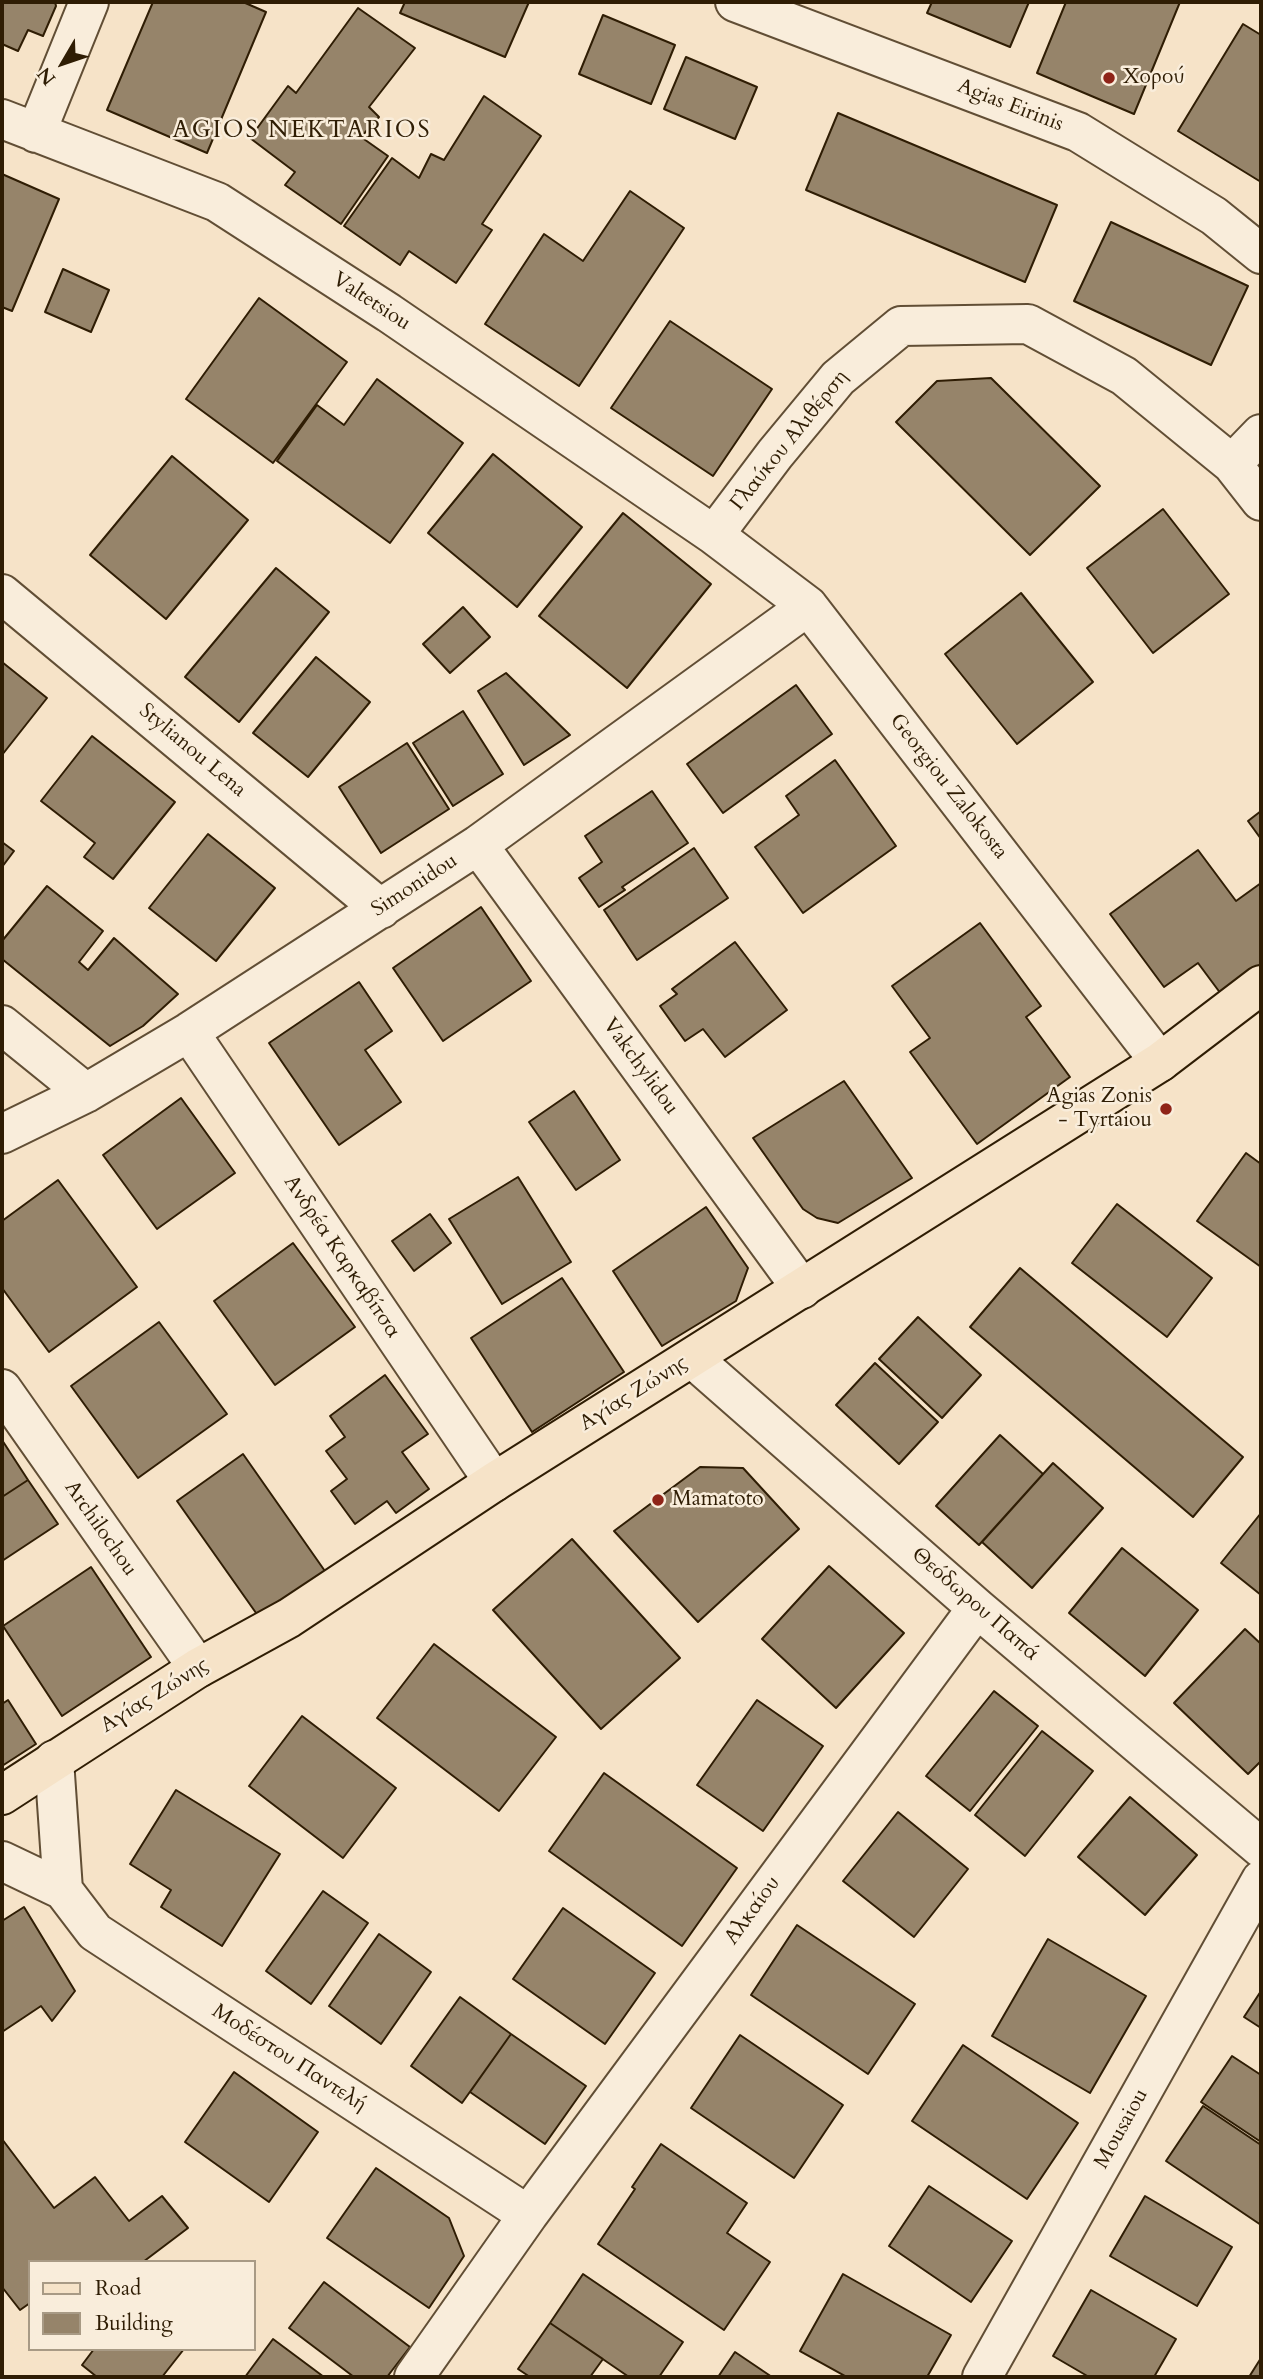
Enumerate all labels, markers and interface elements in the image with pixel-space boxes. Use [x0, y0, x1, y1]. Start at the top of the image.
north arrow [28, 28, 98, 98]
text: N [31, 62, 62, 91]
place label: Χορού [1123, 65, 1184, 91]
marker: Χορού [1101, 70, 1117, 86]
street label: Agias Eirinis [953, 74, 1067, 138]
district label: AGIOS NEKTARIOS [174, 117, 430, 145]
street label: Valtetsiou [327, 267, 415, 337]
street label: Γλαύκου Αλιθέρση [726, 366, 854, 516]
street label: Stylianou Lena [133, 699, 251, 803]
street label: Georgiou Zalokosta [883, 709, 1013, 865]
street label: Simonidou [367, 849, 463, 923]
street label: Vakchylidou [597, 1014, 683, 1120]
place label: Agias Zonis - Tyrtaiou [1046, 1084, 1152, 1134]
marker: Agias Zonis - Tyrtaiou [1158, 1101, 1174, 1117]
street label: Ανδρέα Καρκαβίτσα [277, 1171, 405, 1343]
street label: Αγίας Ζώνης [575, 1351, 693, 1437]
street label: Archilochou [58, 1477, 142, 1581]
place label: Mamatoto [672, 1487, 764, 1513]
marker: Mamatoto [650, 1492, 666, 1508]
street label: Θεόδωρου Παπά [906, 1543, 1044, 1667]
street label: Αγίας Ζώνης [96, 1653, 214, 1739]
street label: Αλκαίου [720, 1872, 786, 1950]
street label: Μοδέστου Παντελή [207, 1999, 371, 2119]
street label: Mousaiou [1090, 2085, 1154, 2173]
legend [28, 2260, 256, 2351]
text: Road [95, 2274, 141, 2303]
text: Building [95, 2309, 173, 2338]

